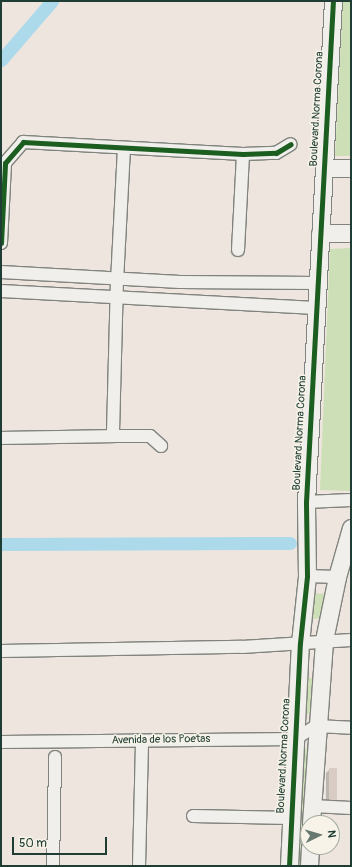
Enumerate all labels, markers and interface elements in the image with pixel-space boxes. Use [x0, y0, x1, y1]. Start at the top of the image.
street label: Boulevard Norma Corona [307, 51, 327, 167]
street label: Boulevard Norma Corona [290, 375, 310, 491]
street label: Boulevard Norma Corona [274, 698, 294, 814]
street label: Avenida de los Poetas [112, 733, 210, 747]
north arrow [300, 815, 340, 855]
scale bar [14, 829, 109, 855]
text: N [325, 830, 338, 838]
text: 50 m [19, 836, 47, 851]

